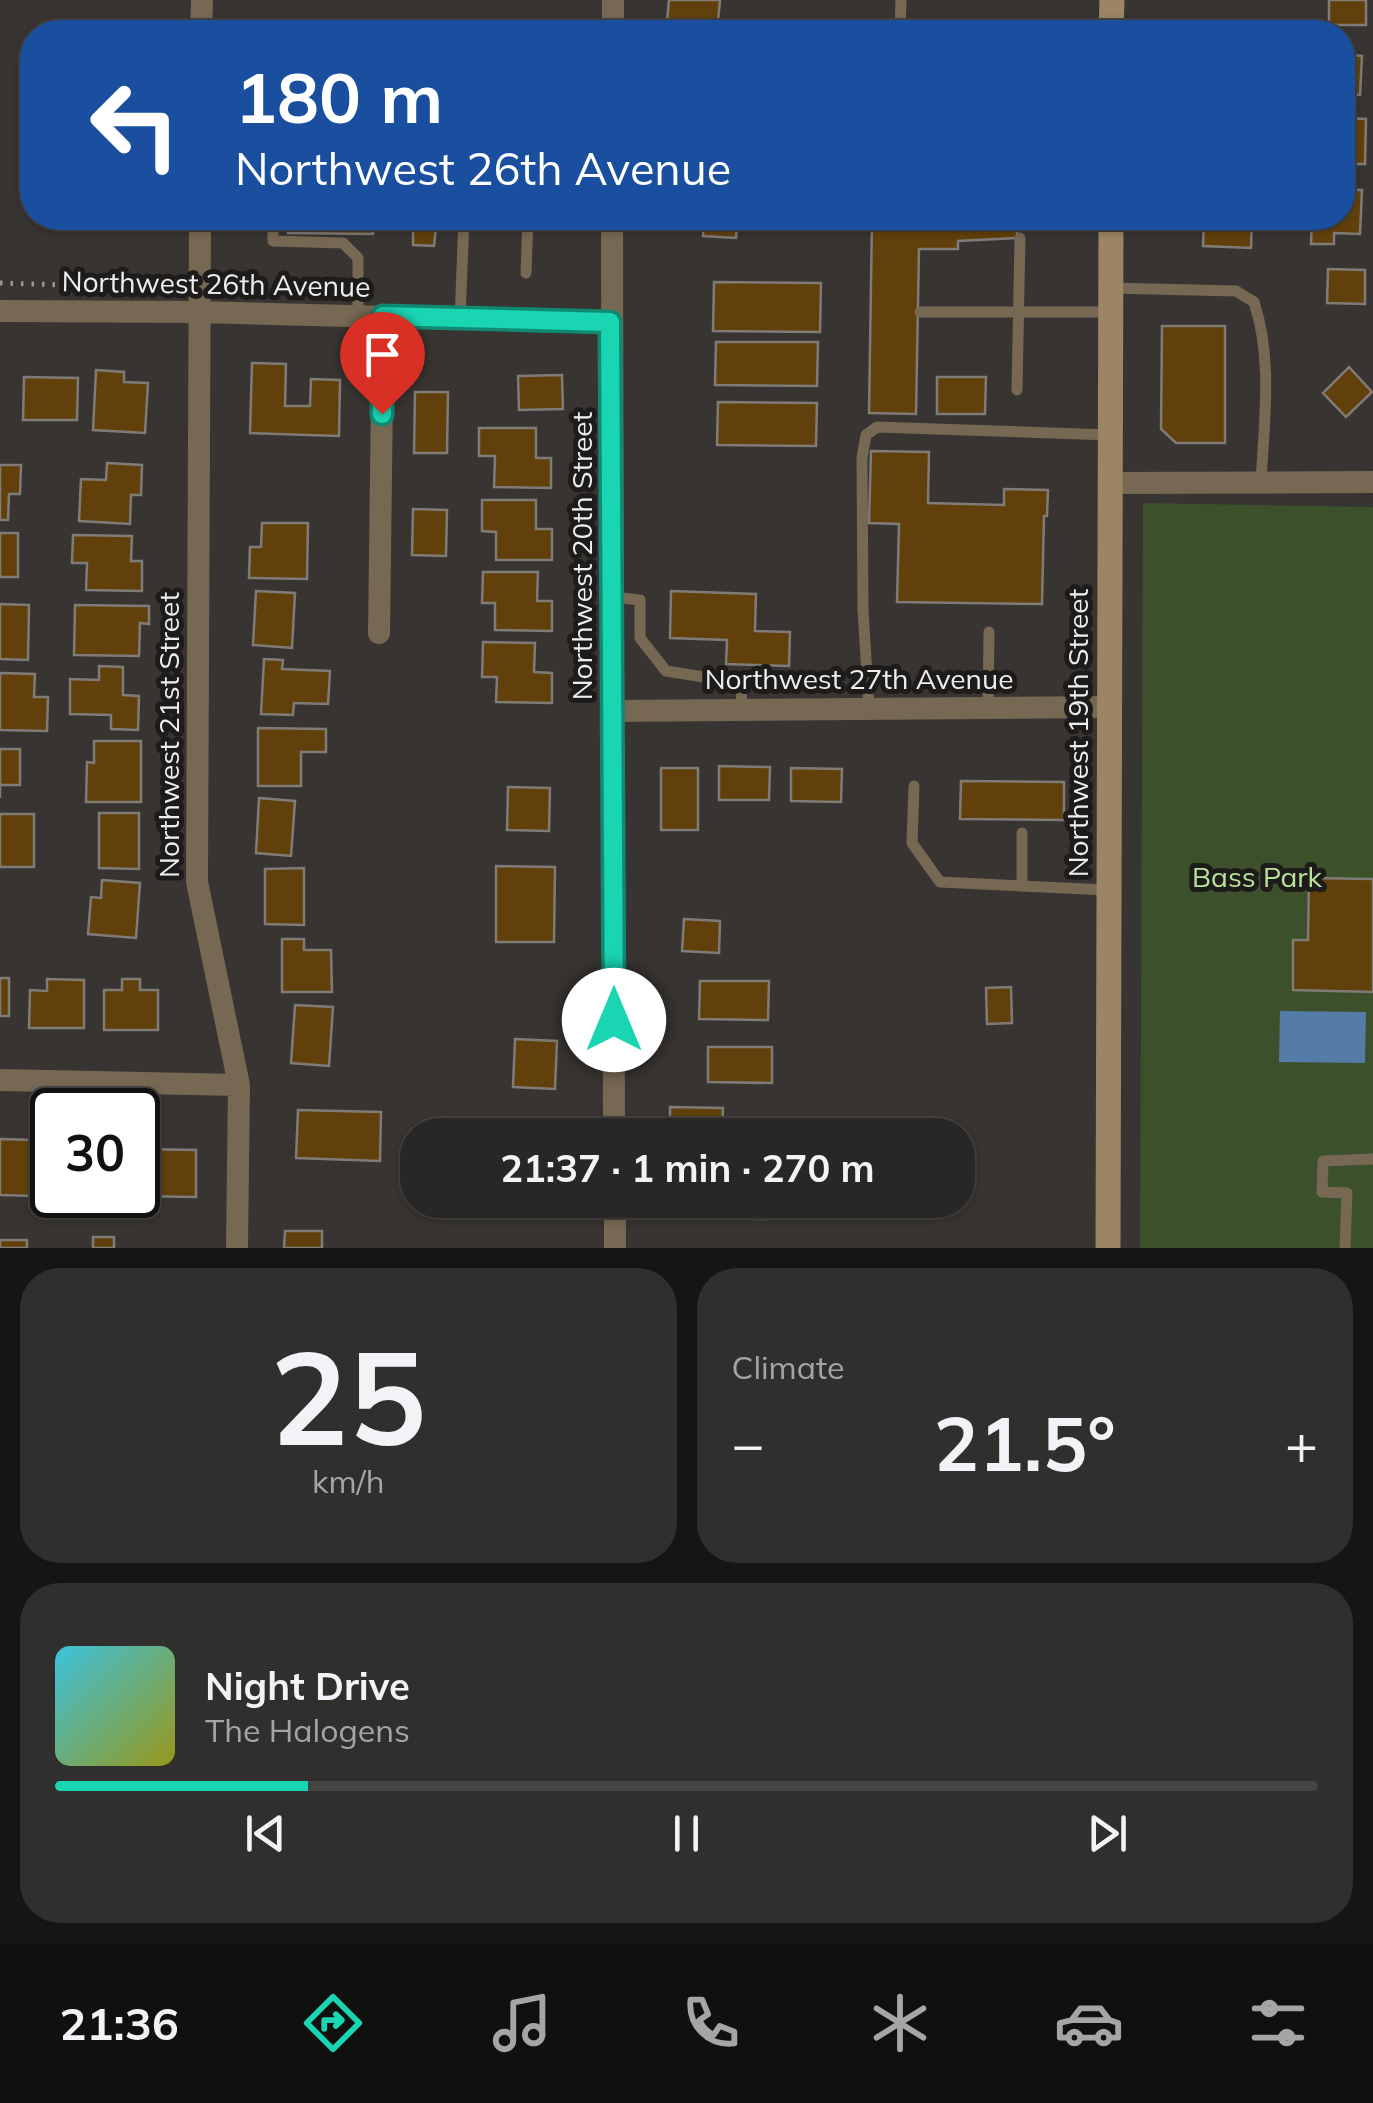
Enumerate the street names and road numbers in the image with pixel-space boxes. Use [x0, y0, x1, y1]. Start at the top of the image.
street label: Northwest 26th Avenue [61, 263, 371, 304]
street label: Northwest 20th Street [564, 411, 599, 700]
street label: Northwest 19th Street [1060, 588, 1095, 877]
street label: Northwest 21st Street [151, 592, 186, 878]
street label: Northwest 27th Avenue [705, 661, 1013, 696]

